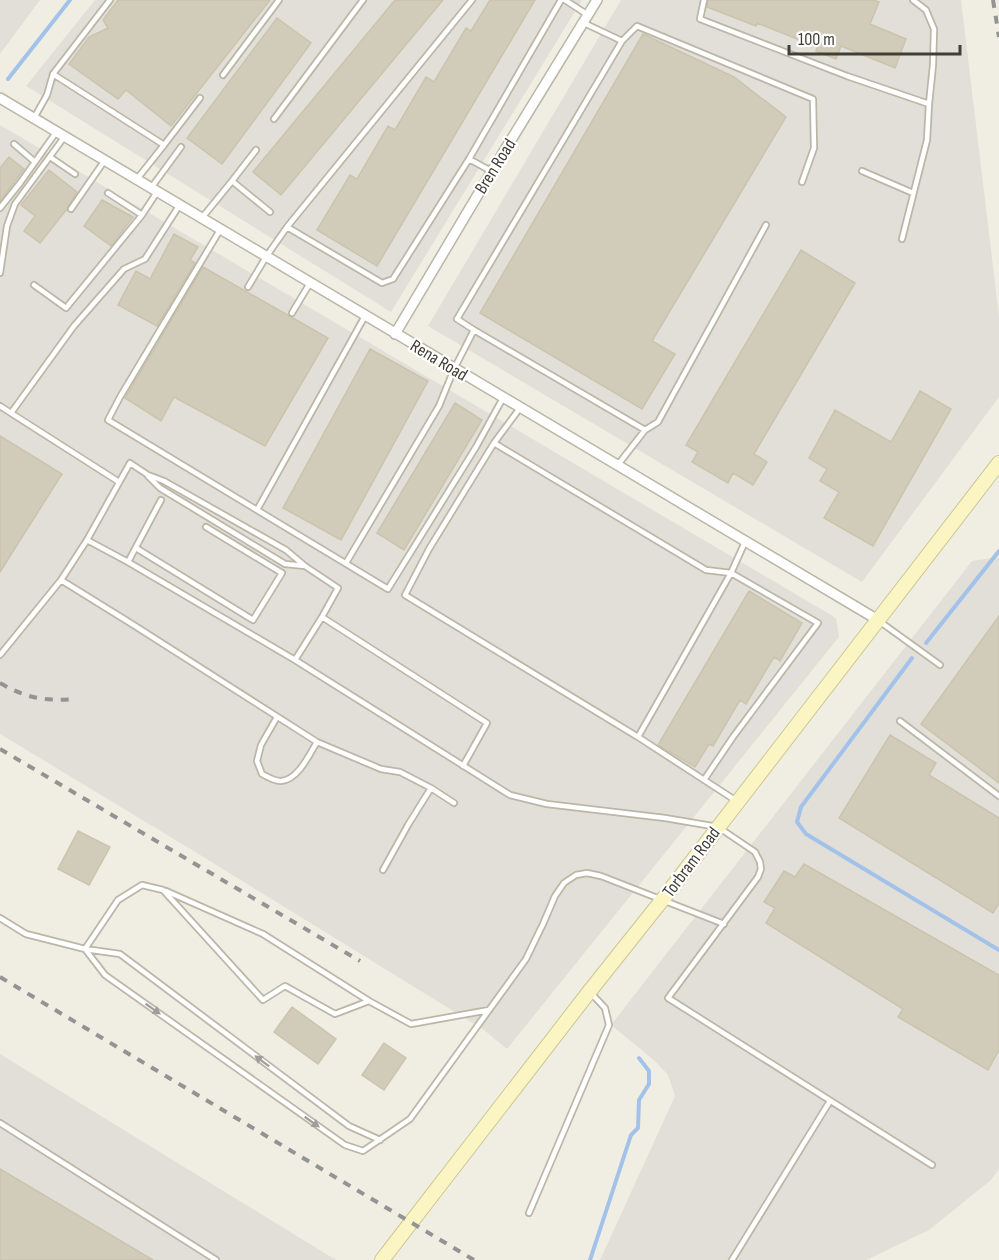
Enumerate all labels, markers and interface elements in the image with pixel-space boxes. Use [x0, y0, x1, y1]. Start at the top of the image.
scale bar [789, 18, 960, 56]
text: 100 m [798, 29, 835, 50]
street label: Bren Road [470, 135, 520, 198]
street label: Rena Road [406, 335, 471, 386]
street label: Torbram Road [658, 823, 725, 902]
one-way arrow [145, 1003, 161, 1014]
one-way arrow [255, 1055, 271, 1067]
one-way arrow [305, 1115, 320, 1127]

